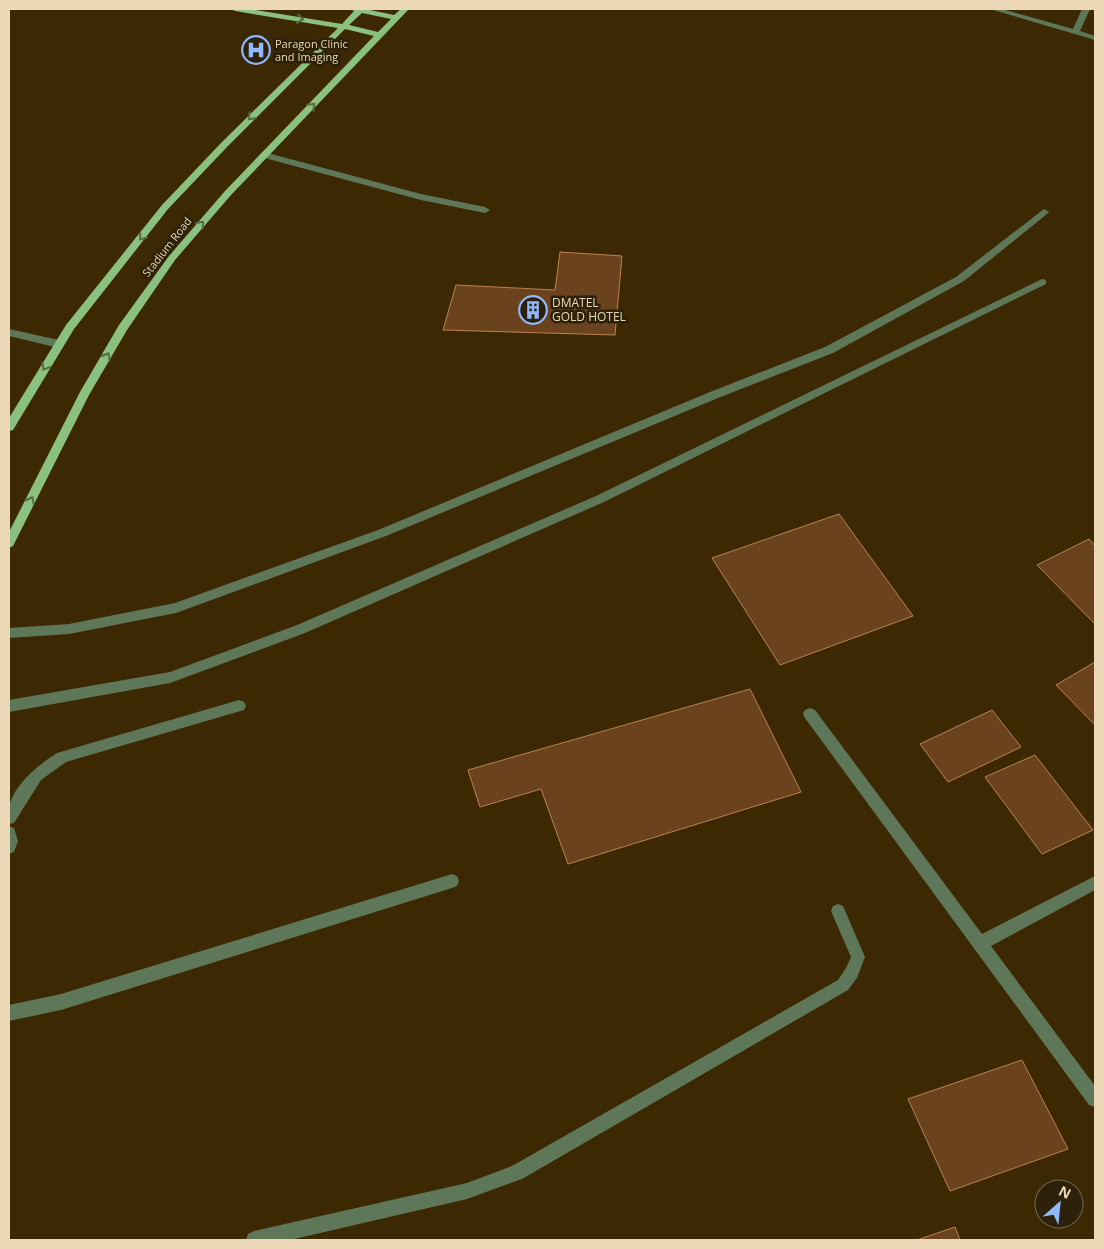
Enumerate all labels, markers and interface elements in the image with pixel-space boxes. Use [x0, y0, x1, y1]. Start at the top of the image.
one-way arrow [296, 14, 305, 24]
hospital icon: Paragon Clinic and Imaging [241, 35, 271, 65]
place label: Paragon Clinic and Imaging [275, 36, 348, 64]
one-way arrow [306, 102, 315, 111]
one-way arrow [248, 111, 257, 120]
street label: Stadium Road [139, 214, 195, 280]
one-way arrow [195, 221, 204, 230]
one-way arrow [139, 231, 147, 240]
place label: DMATEL GOLD HOTEL [552, 294, 626, 325]
building icon: DMATEL GOLD HOTEL [518, 295, 548, 325]
one-way arrow [100, 352, 110, 361]
one-way arrow [42, 362, 52, 371]
one-way arrow [25, 496, 35, 505]
north arrow [1034, 1179, 1084, 1229]
text: N [1056, 1181, 1075, 1203]

